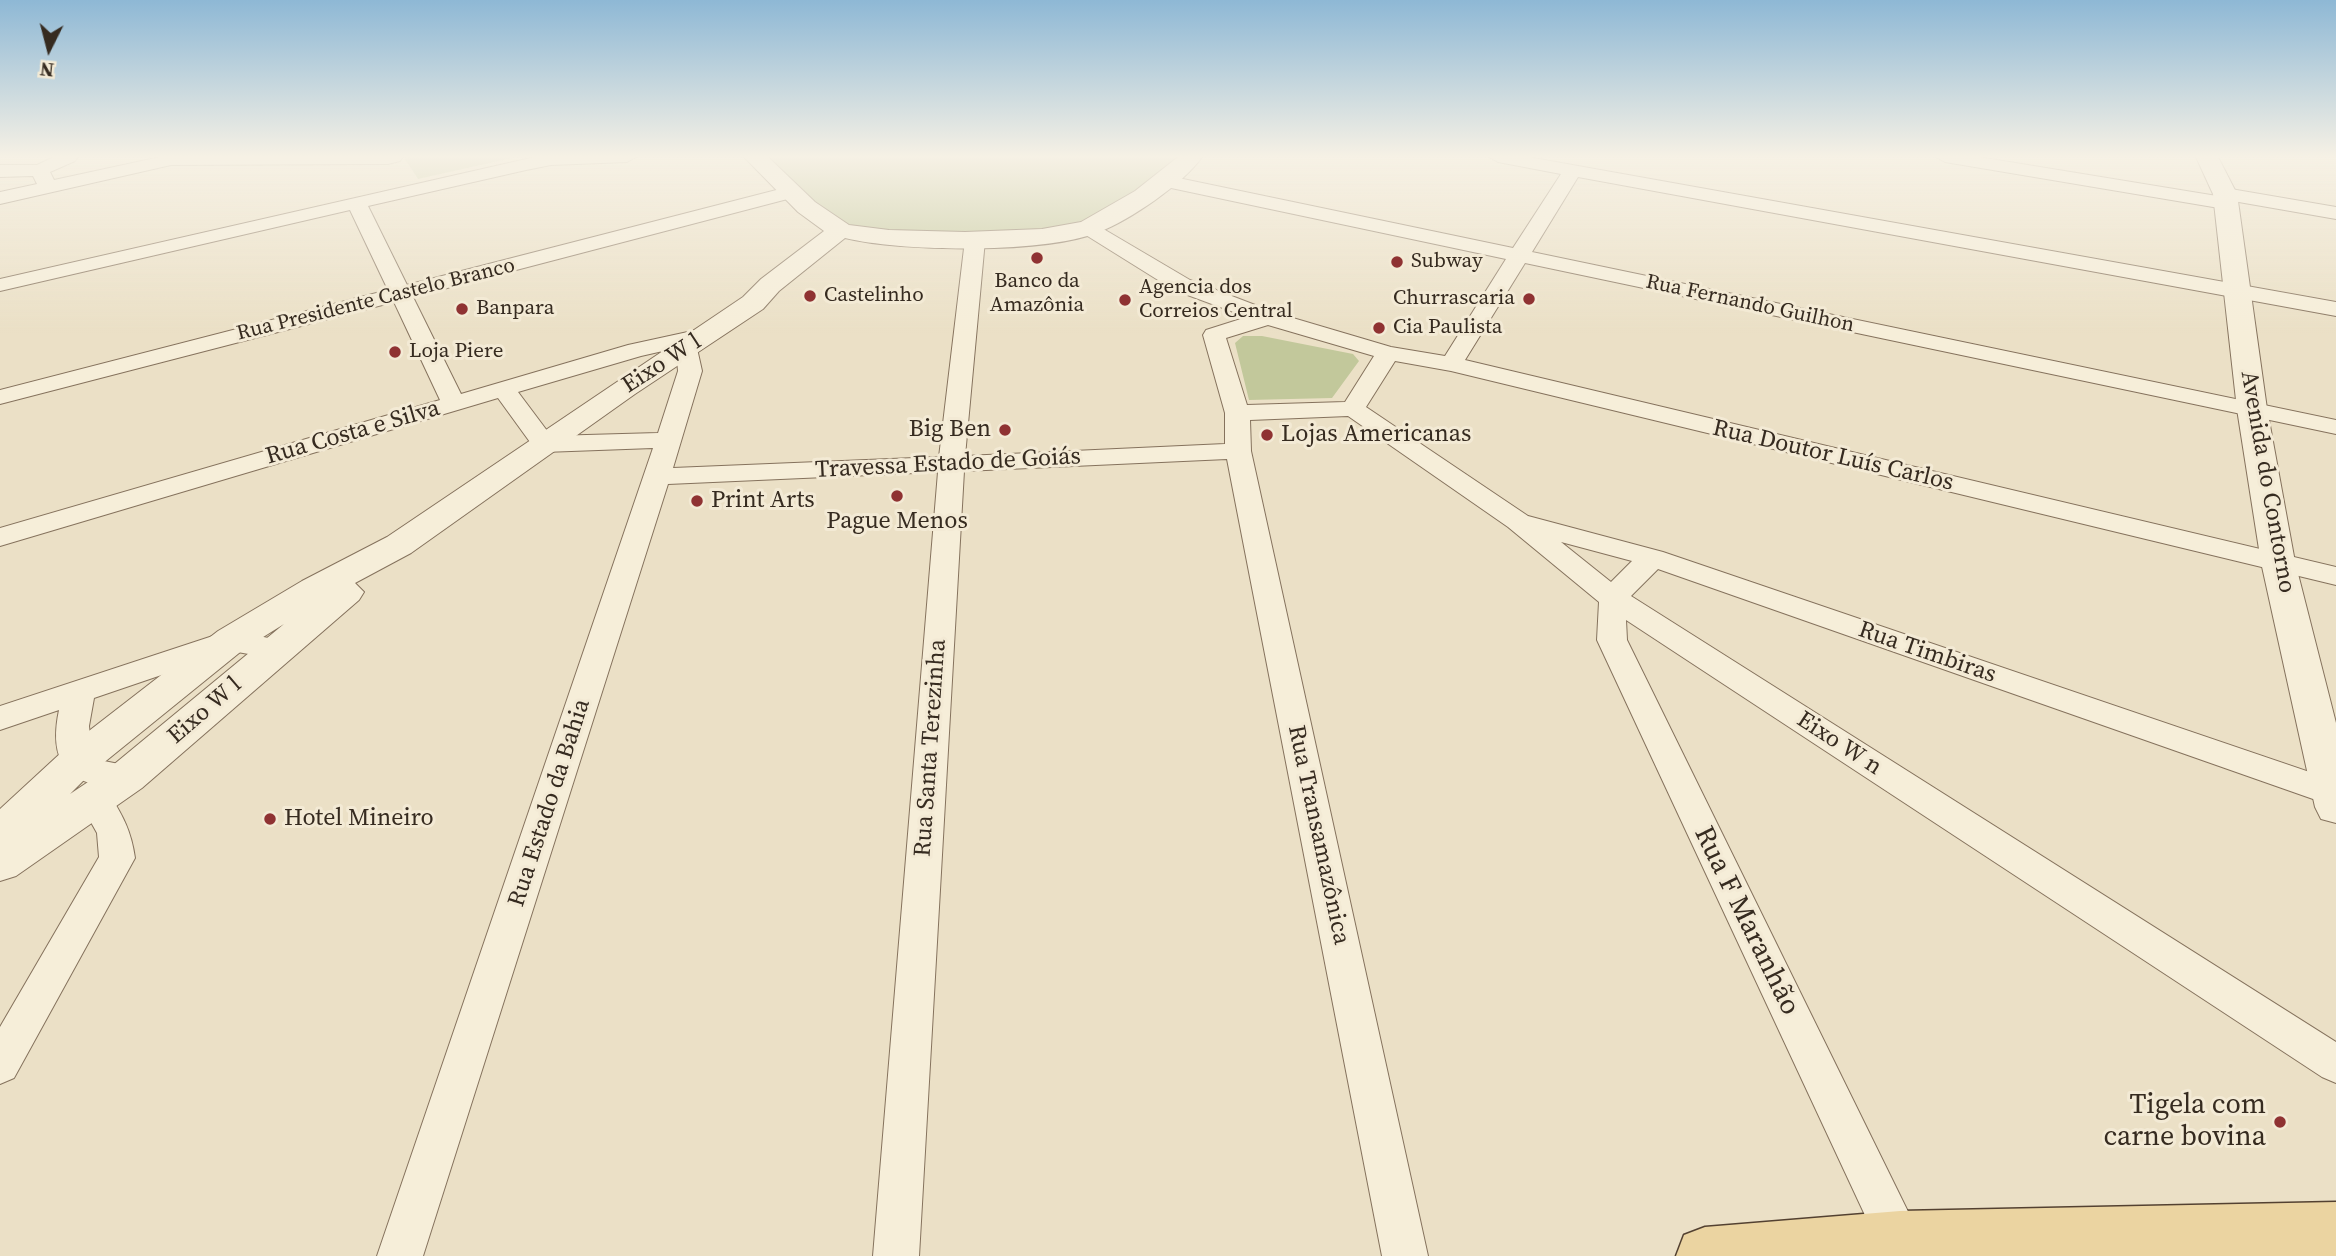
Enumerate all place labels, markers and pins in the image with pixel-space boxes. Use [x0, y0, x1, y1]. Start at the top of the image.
place label: Subway [1411, 249, 1483, 275]
marker: Banco da Amazônia [1029, 250, 1045, 266]
marker: Subway [1389, 254, 1405, 270]
place label: Banco da Amazônia [990, 269, 1084, 319]
place label: Agencia dos Correios Central [1139, 275, 1293, 325]
place label: Castelinho [824, 283, 924, 309]
place label: Churrascaria [1393, 286, 1515, 312]
marker: Castelinho [802, 288, 818, 304]
marker: Churrascaria [1521, 291, 1537, 307]
marker: Agencia dos Correios Central [1117, 292, 1133, 308]
place label: Banpara [476, 296, 554, 322]
marker: Banpara [454, 301, 470, 317]
place label: Cia Paulista [1393, 315, 1503, 341]
marker: Cia Paulista [1371, 320, 1387, 336]
place label: Loja Piere [409, 339, 503, 365]
marker: Loja Piere [387, 344, 403, 360]
place label: Big Ben [909, 416, 991, 444]
place label: Lojas Americanas [1281, 421, 1471, 449]
marker: Big Ben [997, 422, 1013, 438]
marker: Lojas Americanas [1259, 427, 1275, 443]
place label: Print Arts [711, 487, 815, 515]
marker: Pague Menos [889, 488, 905, 504]
marker: Print Arts [689, 493, 705, 509]
place label: Pague Menos [826, 508, 968, 536]
place label: Hotel Mineiro [284, 805, 434, 833]
marker: Hotel Mineiro [262, 811, 278, 827]
place label: Tigela com carne bovina [2103, 1089, 2266, 1155]
marker: Tigela com carne bovina [2272, 1114, 2288, 1130]

